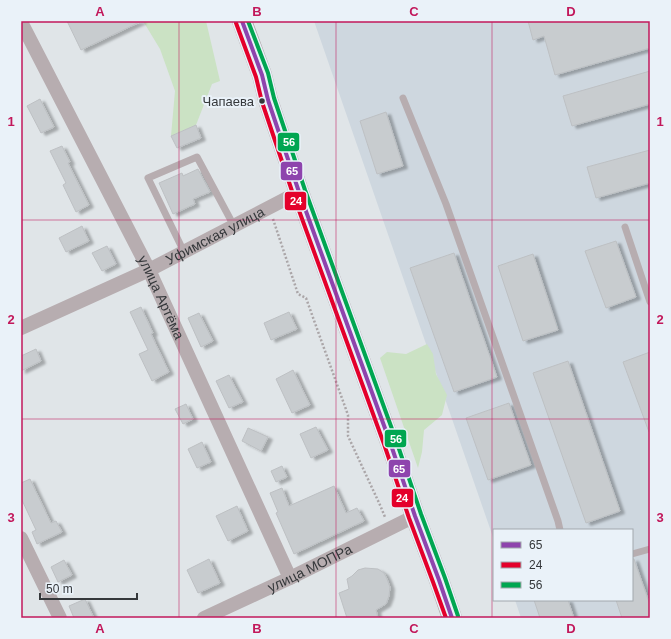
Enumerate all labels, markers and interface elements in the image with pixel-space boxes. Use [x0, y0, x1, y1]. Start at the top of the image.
text: A [95, 4, 105, 19]
text: B [252, 4, 262, 19]
text: C [409, 4, 419, 19]
text: D [566, 4, 576, 19]
place label: Чапаева [203, 94, 255, 109]
marker: Чапаева [257, 96, 267, 106]
text: 1 [7, 114, 15, 129]
text: 1 [656, 114, 664, 129]
line badge: 56 [277, 132, 300, 152]
text: 56 [283, 136, 295, 148]
line badge: 65 [280, 161, 303, 181]
text: 65 [286, 165, 298, 177]
line badge: 24 [284, 191, 307, 211]
text: 24 [290, 195, 303, 207]
street label: Уфимская улица [163, 203, 267, 268]
street label: улица Артёма [135, 253, 188, 342]
text: 2 [7, 312, 15, 327]
text: 2 [656, 312, 664, 327]
line badge: 56 [384, 429, 407, 448]
text: 56 [390, 433, 402, 445]
line badge: 65 [388, 459, 411, 478]
text: 65 [393, 463, 405, 475]
line badge: 24 [391, 488, 414, 508]
text: 24 [396, 492, 409, 504]
text: 3 [7, 510, 15, 525]
text: 3 [656, 510, 664, 525]
legend [493, 529, 633, 601]
text: 65 [529, 538, 543, 552]
street label: улица МОПРа [265, 541, 355, 595]
text: 24 [529, 558, 543, 572]
scale bar [40, 575, 137, 601]
text: 56 [529, 578, 543, 592]
text: 50 m [46, 582, 73, 596]
text: A [95, 621, 105, 636]
text: B [252, 621, 262, 636]
text: C [409, 621, 419, 636]
text: D [566, 621, 576, 636]

